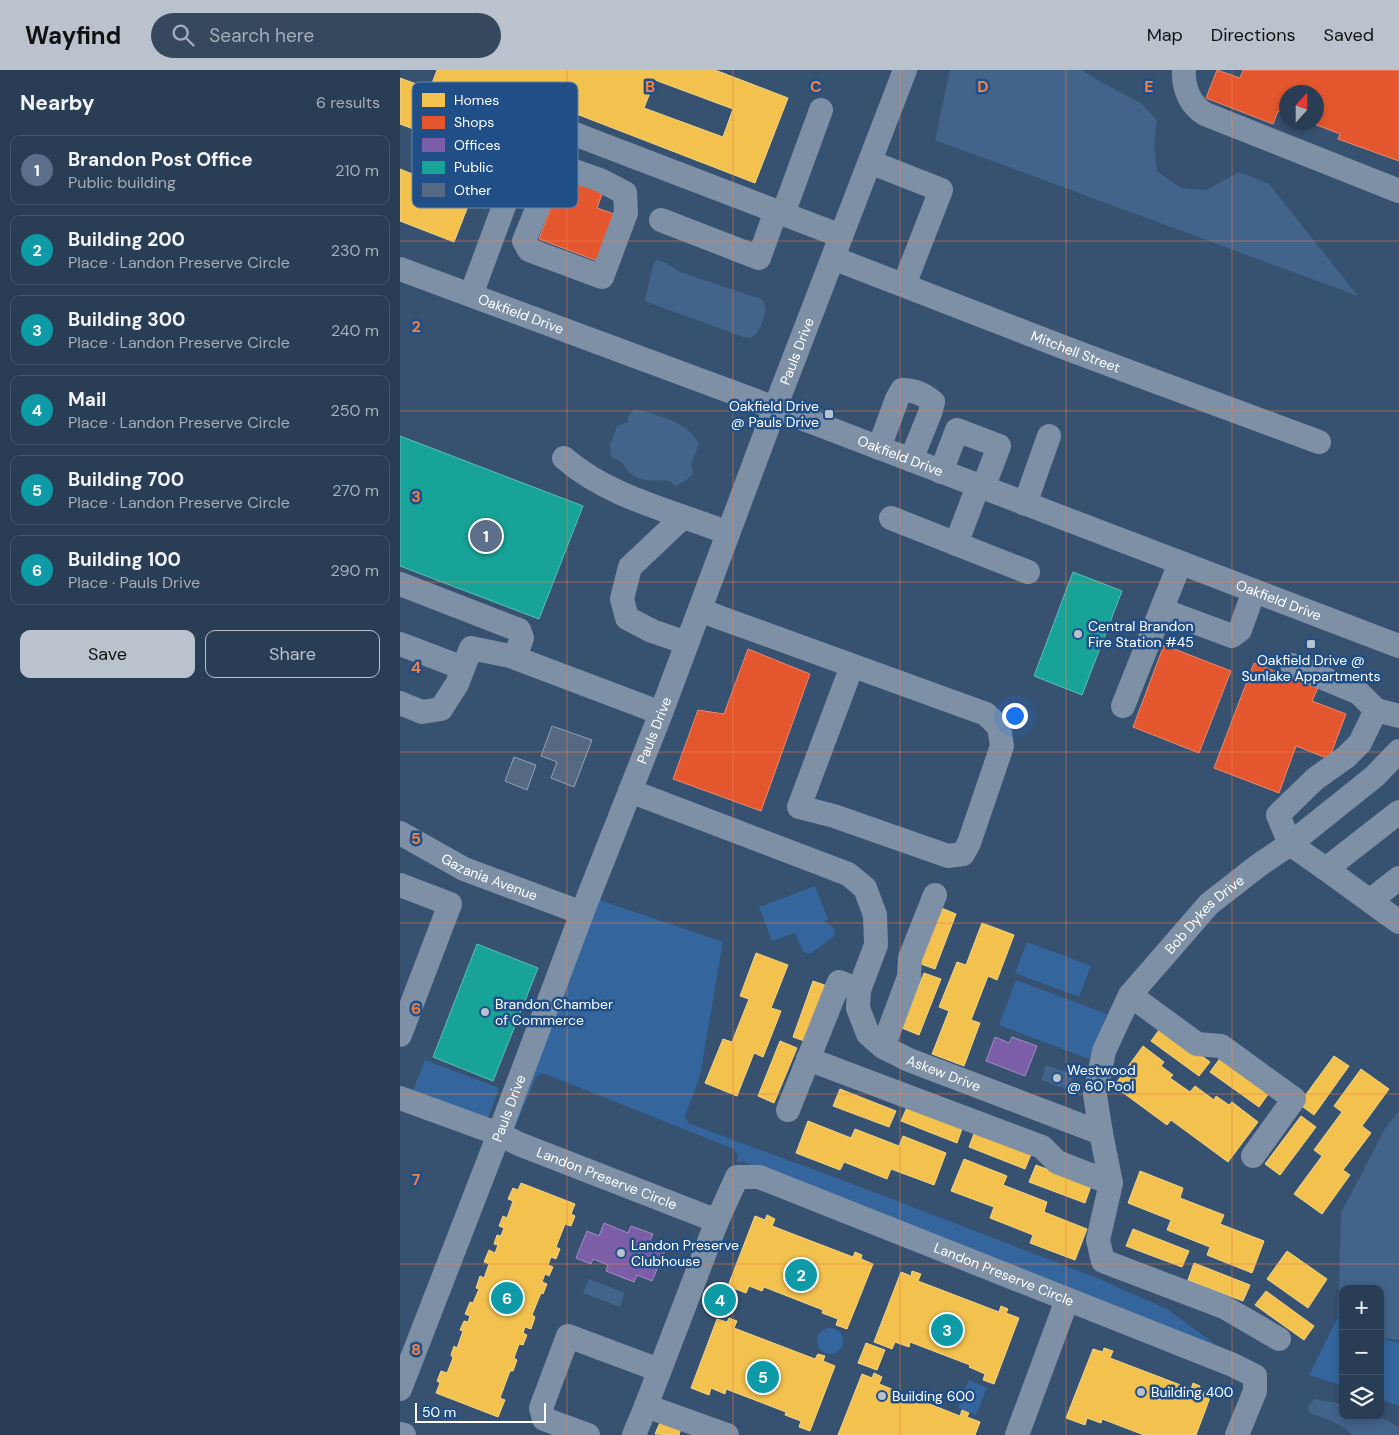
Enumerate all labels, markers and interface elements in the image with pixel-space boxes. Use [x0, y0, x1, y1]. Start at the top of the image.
search box [151, 13, 501, 58]
text: Wayfind [25, 20, 121, 51]
icon: search [169, 21, 197, 49]
text: Search here [209, 23, 314, 48]
text: Map [1147, 23, 1183, 47]
text: Directions [1211, 23, 1296, 47]
text: Saved [1324, 23, 1374, 47]
text: B [645, 76, 655, 97]
text: C [810, 76, 822, 97]
text: D [977, 76, 989, 97]
text: E [1144, 76, 1154, 97]
legend [412, 82, 578, 208]
north arrow [1279, 85, 1324, 130]
text: Nearby [20, 89, 94, 117]
text: Homes [454, 91, 499, 109]
text: 6 results [316, 92, 380, 113]
text: Shops [454, 113, 494, 131]
text: Offices [454, 136, 500, 154]
text: Brandon Post Office [68, 147, 253, 172]
text: Public [454, 158, 493, 176]
text: 1 [34, 160, 40, 181]
text: 210 m [335, 160, 379, 181]
text: Public building [68, 172, 176, 193]
text: Other [454, 181, 492, 199]
text: Building 200 [68, 227, 185, 252]
text: 2 [32, 240, 42, 261]
text: 230 m [331, 240, 379, 261]
text: Place · Landon Preserve Circle [68, 252, 290, 273]
street label: Oakfield Drive [476, 290, 566, 338]
text: Building 300 [68, 307, 185, 332]
street label: Pauls Drive [776, 315, 818, 387]
text: 2 [411, 316, 421, 337]
text: 3 [32, 320, 42, 341]
text: 240 m [331, 320, 379, 341]
street label: Mitchell Street [1028, 326, 1123, 377]
text: Place · Landon Preserve Circle [68, 332, 290, 353]
text: Mail [68, 387, 106, 412]
place label: Oakfield Drive @ Pauls Drive [729, 397, 819, 431]
text: 4 [32, 400, 42, 421]
text: 250 m [331, 400, 379, 421]
marker: Oakfield Drive @ Pauls Drive [823, 408, 835, 420]
text: Place · Landon Preserve Circle [68, 412, 290, 433]
street label: Oakfield Drive [855, 431, 946, 480]
text: Building 700 [68, 467, 184, 492]
text: 5 [32, 480, 42, 501]
text: 270 m [332, 480, 379, 501]
text: 3 [411, 486, 421, 507]
text: Place · Landon Preserve Circle [68, 492, 290, 513]
pin: 1 [470, 517, 502, 555]
text: Building 100 [68, 547, 181, 572]
text: 6 [32, 560, 42, 581]
text: 290 m [330, 560, 379, 581]
text: Place · Pauls Drive [68, 572, 200, 593]
street label: Oakfield Drive [1233, 576, 1324, 625]
place label: Central Brandon Fire Station #45 [1088, 617, 1194, 651]
marker: Central Brandon Fire Station #45 [1072, 628, 1084, 640]
button: Save [20, 630, 195, 678]
button: Share [205, 630, 380, 678]
marker: Oakfield Drive @ Sunlake Appartments [1305, 638, 1317, 650]
place label: Oakfield Drive @ Sunlake Appartments [1241, 651, 1381, 685]
text: 4 [411, 657, 421, 678]
street label: Pauls Drive [633, 694, 675, 766]
your location [1002, 703, 1028, 729]
text: 5 [411, 828, 421, 849]
street label: Gazania Avenue [438, 849, 540, 905]
street label: Bob Dykes Drive [1161, 871, 1248, 958]
place label: Brandon Chamber of Commerce [495, 995, 613, 1029]
text: 6 [411, 998, 421, 1019]
marker: Brandon Chamber of Commerce [479, 1006, 491, 1018]
street label: Askew Drive [904, 1051, 983, 1095]
place label: Westwood @ 60 Pool [1067, 1061, 1136, 1095]
street label: Pauls Drive [488, 1072, 529, 1145]
marker: Westwood @ 60 Pool [1051, 1072, 1063, 1084]
street label: Landon Preserve Circle [534, 1143, 680, 1214]
text: 7 [412, 1169, 421, 1190]
place label: Landon Preserve Clubhouse [631, 1236, 739, 1270]
street label: Landon Preserve Circle [931, 1238, 1077, 1310]
marker: Landon Preserve Clubhouse [615, 1247, 627, 1259]
pin: 2 [785, 1256, 817, 1294]
pin: 6 [491, 1279, 523, 1317]
pin: 4 [704, 1281, 736, 1319]
map controls [1339, 1285, 1384, 1420]
button: + [1339, 1285, 1384, 1330]
pin: 3 [931, 1311, 963, 1349]
button: − [1339, 1330, 1384, 1375]
text: 8 [411, 1339, 421, 1360]
pin: 5 [747, 1358, 779, 1396]
button: layers [1339, 1375, 1384, 1420]
place label: Building 400 [1151, 1383, 1233, 1401]
marker: Building 400 [1135, 1386, 1147, 1398]
place label: Building 600 [892, 1387, 975, 1405]
marker: Building 600 [876, 1390, 888, 1402]
scale bar [415, 1400, 546, 1423]
text: 50 m [422, 1403, 456, 1421]

